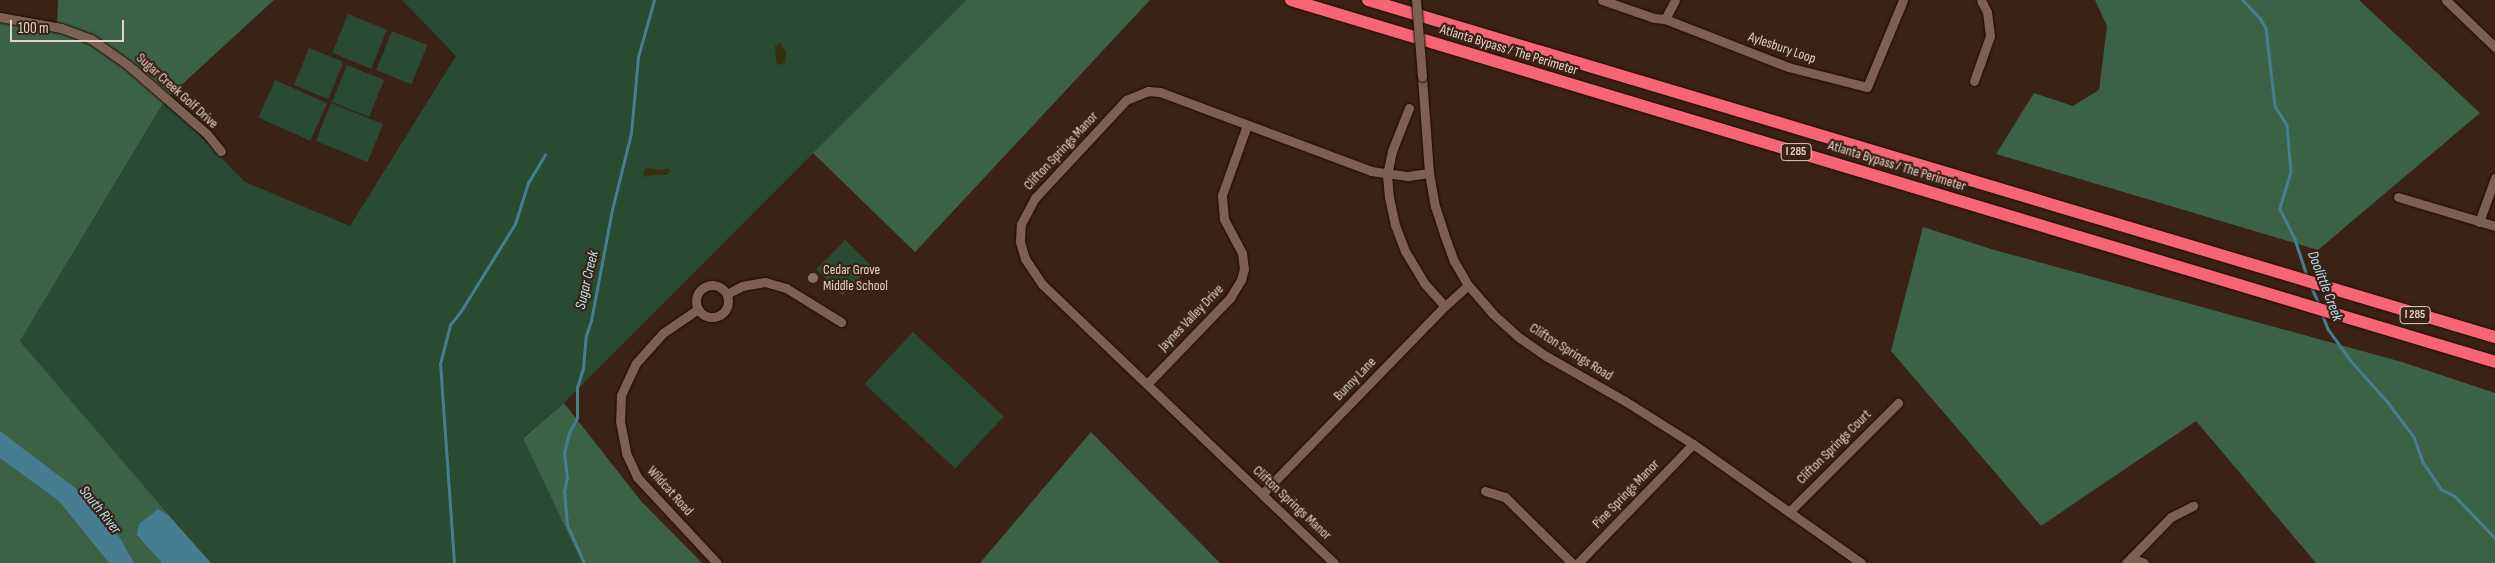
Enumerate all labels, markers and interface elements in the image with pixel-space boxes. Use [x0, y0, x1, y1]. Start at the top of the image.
scale bar [12, 10, 126, 42]
text: 100 m [18, 19, 49, 38]
street label: Atlanta Bypass / The Perimeter [1438, 21, 1580, 79]
street label: Aylesbury Loop [1746, 29, 1818, 67]
street label: Sugar Creek Golf Drive [133, 50, 221, 132]
street label: Clifton Springs Manor [1020, 108, 1102, 194]
street label: Atlanta Bypass / The Perimeter [1826, 137, 1968, 195]
road number: I 285 [1780, 142, 1812, 162]
water label: Doolittle Creek [2303, 248, 2347, 324]
water label: Sugar Creek [572, 249, 602, 311]
place label: Cedar Grove Middle School [823, 262, 888, 294]
marker: Cedar Grove Middle School [807, 272, 819, 284]
street label: Jaynes Valley Drive [1155, 281, 1227, 355]
road number: I 285 [2399, 306, 2431, 324]
street label: Clifton Springs Road [1526, 320, 1616, 384]
street label: Bunny Lane [1330, 354, 1380, 404]
street label: Clifton Springs Court [1793, 406, 1875, 488]
street label: Pine Springs Manor [1589, 456, 1663, 532]
street label: Clifton Springs Manor [1249, 462, 1335, 544]
street label: Wildcat Road [643, 463, 697, 519]
water label: South River [75, 482, 125, 538]

